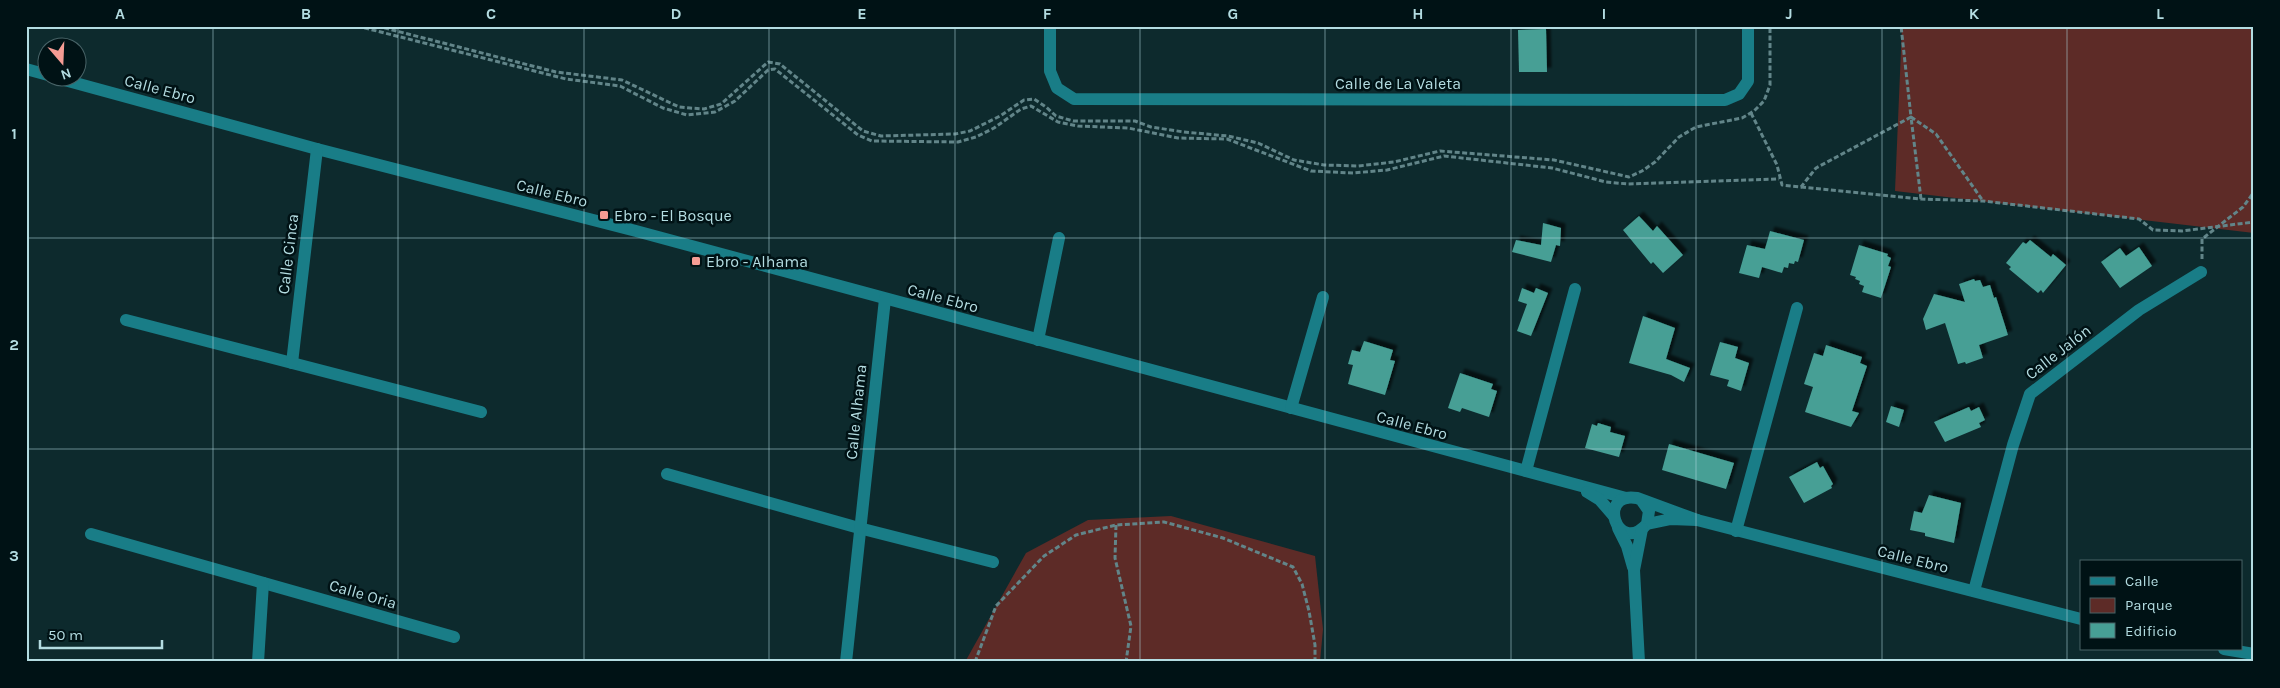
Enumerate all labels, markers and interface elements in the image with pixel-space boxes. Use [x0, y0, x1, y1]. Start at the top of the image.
text: A [115, 4, 125, 23]
text: B [301, 4, 311, 23]
text: C [486, 4, 496, 23]
text: D [671, 4, 682, 23]
text: E [857, 4, 867, 23]
text: F [1043, 4, 1052, 23]
text: G [1228, 4, 1238, 23]
text: H [1412, 4, 1424, 23]
text: I [1602, 4, 1606, 23]
text: J [1785, 4, 1793, 23]
text: K [1969, 4, 1980, 23]
text: L [2156, 4, 2164, 23]
north arrow [38, 38, 88, 88]
text: N [59, 64, 74, 83]
street label: Calle Ebro [122, 70, 198, 108]
street label: Calle de La Valeta [1335, 74, 1461, 93]
text: 1 [11, 124, 17, 143]
street label: Calle Ebro [514, 175, 590, 211]
place label: Ebro - El Bosque [614, 206, 732, 225]
marker: Ebro - El Bosque [598, 209, 610, 221]
street label: Calle Cinca [274, 213, 302, 295]
place label: Ebro - Alhama [706, 252, 808, 271]
marker: Ebro - Alhama [690, 255, 702, 267]
street label: Calle Ebro [905, 279, 981, 317]
street label: Calle Jalón [2022, 321, 2094, 383]
text: 2 [9, 335, 19, 354]
street label: Calle Alhama [842, 364, 870, 460]
street label: Calle Ebro [1374, 406, 1450, 444]
street label: Calle Ebro [1875, 541, 1951, 577]
text: 3 [9, 546, 19, 565]
legend [2080, 560, 2242, 650]
text: Calle [2125, 572, 2159, 590]
street label: Calle Oria [327, 575, 399, 613]
text: Parque [2125, 596, 2173, 614]
scale bar [40, 618, 162, 650]
text: Edificio [2125, 622, 2177, 640]
text: 50 m [48, 626, 83, 644]

